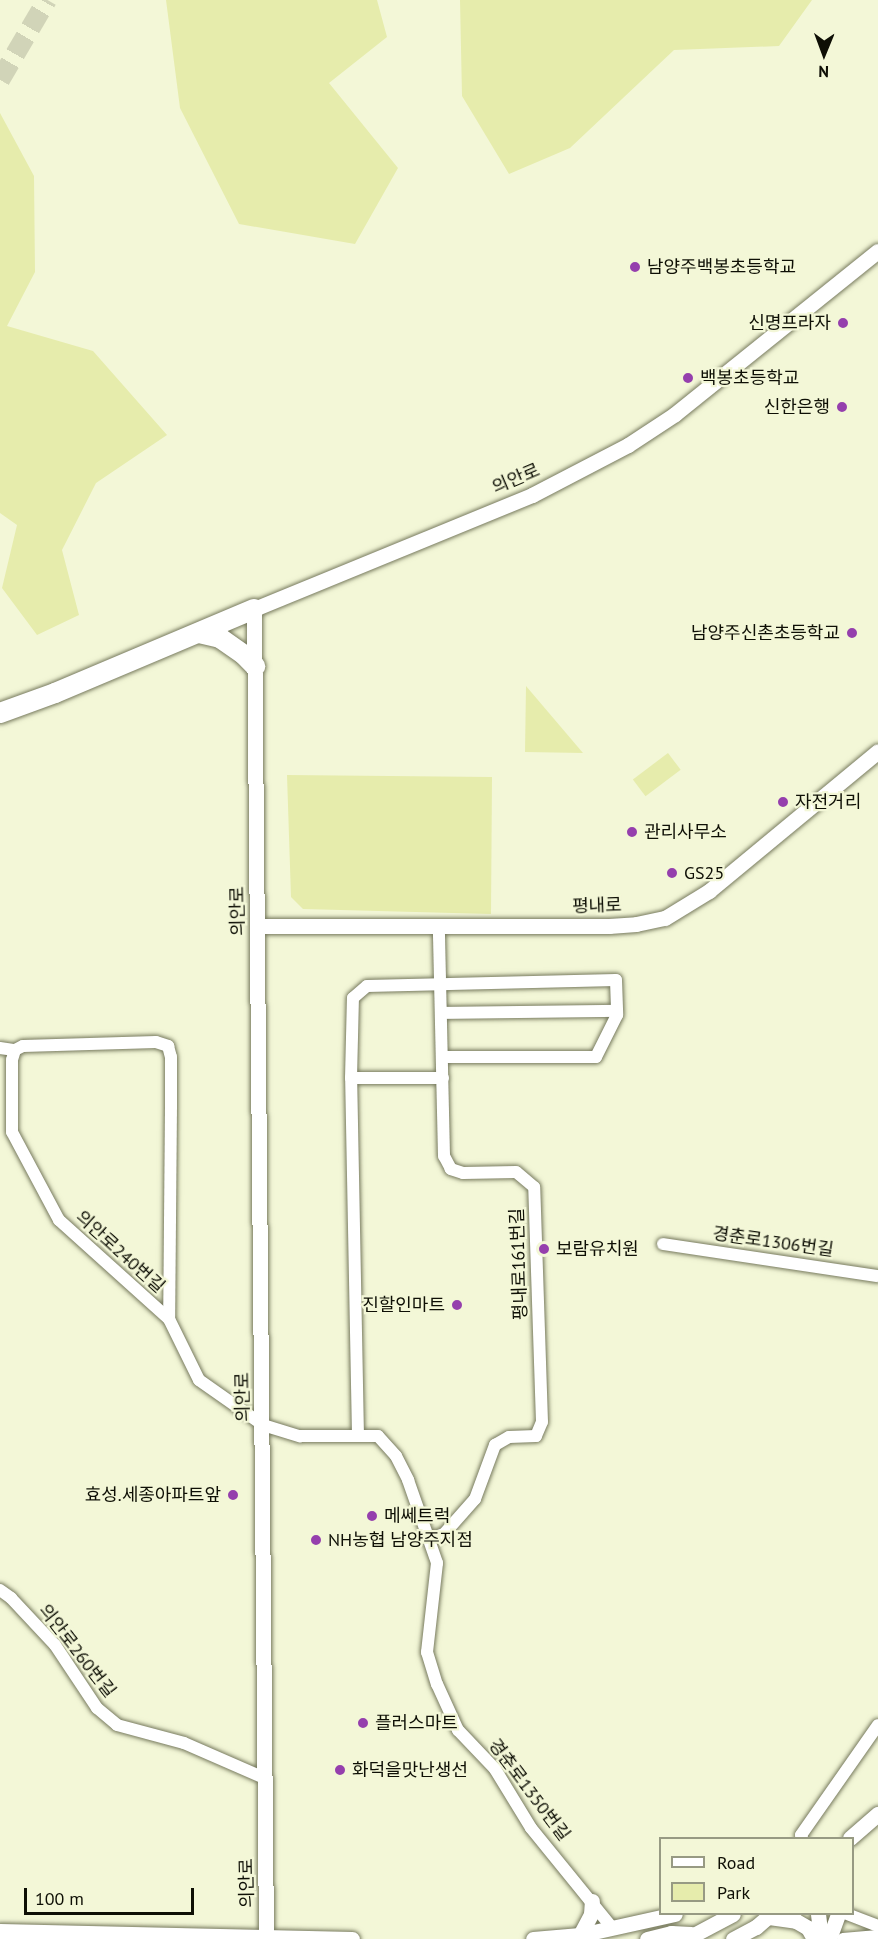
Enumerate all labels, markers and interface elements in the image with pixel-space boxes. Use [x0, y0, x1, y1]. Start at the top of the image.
north arrow [794, 24, 854, 84]
text: N [818, 62, 829, 82]
place label: 남양주백봉초등학교 [647, 256, 796, 278]
marker: 남양주백봉초등학교 [628, 260, 642, 274]
place label: 신명프라자 [748, 312, 831, 334]
marker: 신명프라자 [836, 316, 850, 330]
place label: 백봉초등학교 [700, 367, 799, 389]
marker: 백봉초등학교 [681, 371, 695, 385]
place label: 신한은행 [764, 396, 830, 418]
marker: 신한은행 [835, 400, 849, 414]
street label: 의안로 [489, 459, 543, 499]
place label: 남양주신촌초등학교 [691, 622, 840, 644]
marker: 남양주신촌초등학교 [845, 626, 859, 640]
place label: 자전거리 [795, 791, 861, 813]
marker: 자전거리 [776, 795, 790, 809]
place label: 관리사무소 [644, 821, 727, 843]
marker: 관리사무소 [625, 825, 639, 839]
place label: GS25 [684, 862, 724, 884]
marker: GS25 [665, 866, 679, 880]
street label: 의안로 [227, 886, 249, 936]
street label: 평내로 [572, 894, 622, 918]
street label: 의안로240번길 [71, 1206, 169, 1298]
street label: 평내로161번길 [506, 1208, 532, 1320]
street label: 경춘로1306번길 [711, 1223, 835, 1261]
place label: 보람유치원 [556, 1238, 639, 1260]
marker: 보람유치원 [537, 1242, 551, 1256]
place label: 진할인마트 [362, 1294, 445, 1316]
marker: 진할인마트 [450, 1298, 464, 1312]
street label: 의안로 [232, 1372, 254, 1422]
place label: 효성.세종아파트앞 [85, 1484, 221, 1506]
marker: 효성.세종아파트앞 [226, 1488, 240, 1502]
place label: 메쎄트럭 [384, 1505, 450, 1527]
marker: 메쎄트럭 [365, 1509, 379, 1523]
place label: NH농협 남양주지점 [328, 1529, 473, 1551]
marker: NH농협 남양주지점 [309, 1533, 323, 1547]
street label: 의안로260번길 [34, 1600, 120, 1702]
place label: 플러스마트 [375, 1712, 458, 1734]
marker: 플러스마트 [356, 1716, 370, 1730]
street label: 경춘로1350번길 [484, 1735, 574, 1845]
place label: 화덕을맛난생선 [352, 1759, 468, 1781]
marker: 화덕을맛난생선 [333, 1763, 347, 1777]
legend [659, 1837, 854, 1915]
text: Road [717, 1851, 755, 1874]
street label: 의안로 [236, 1858, 258, 1908]
scale bar [27, 1876, 196, 1914]
text: Park [717, 1881, 750, 1904]
text: 100 m [35, 1887, 84, 1910]

